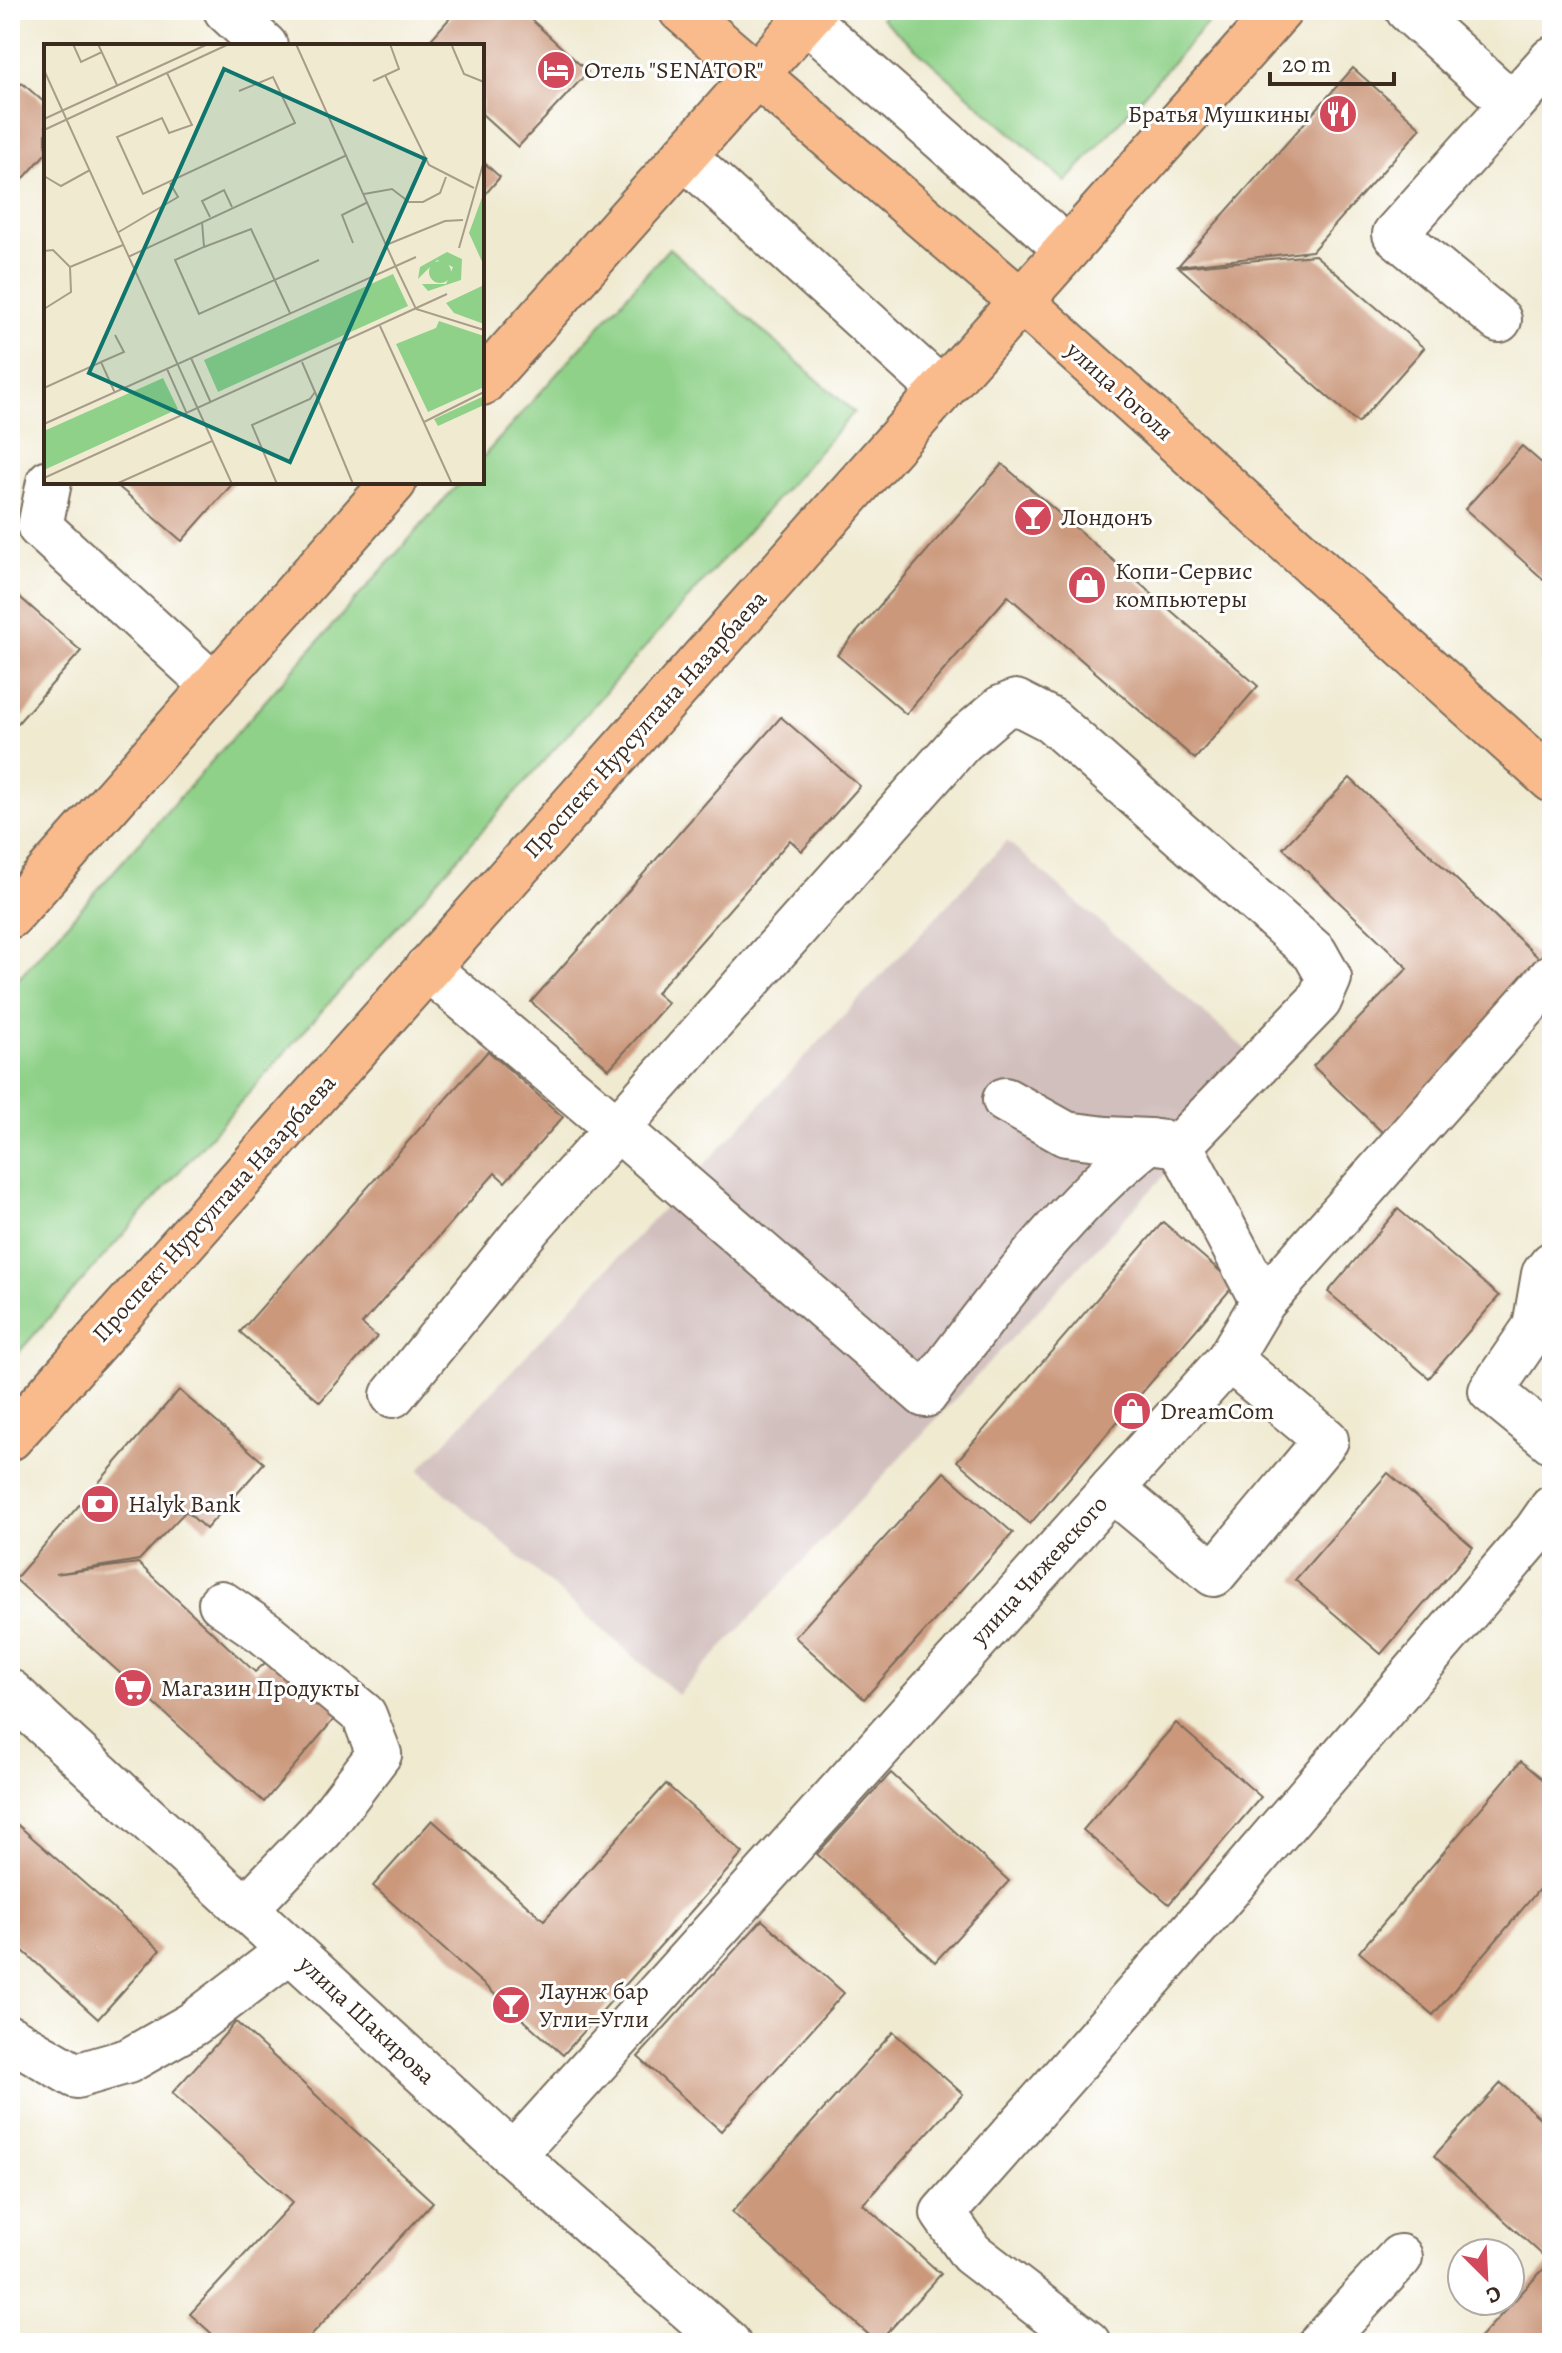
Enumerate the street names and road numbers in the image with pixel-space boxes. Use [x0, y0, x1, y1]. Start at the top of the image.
street label: улица Гоголя [1059, 334, 1180, 448]
street label: Проспект Нурсултана Назарбаева [516, 583, 774, 865]
street label: Проспект Нурсултана Назарбаева [85, 1067, 343, 1349]
street label: улица Чижевского [963, 1488, 1115, 1652]
street label: улица Шакирова [291, 1948, 442, 2092]

